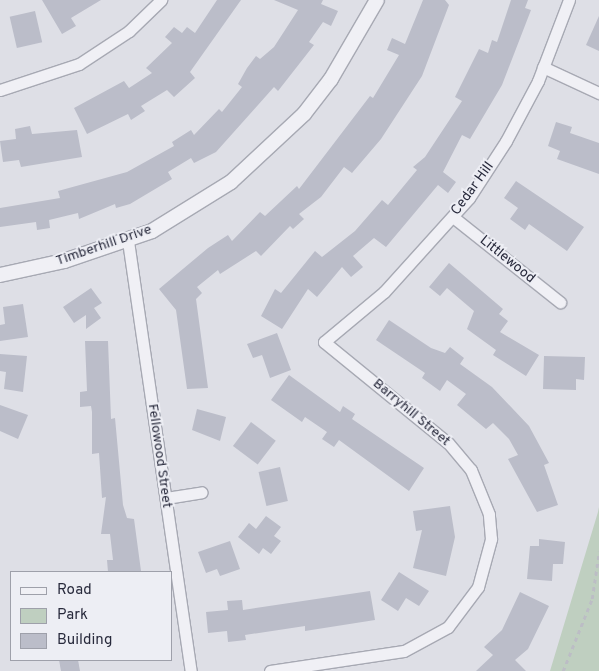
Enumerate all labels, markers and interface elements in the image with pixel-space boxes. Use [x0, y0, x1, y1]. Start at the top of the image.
street label: Cedar Hill [448, 159, 498, 219]
street label: Timberhill Drive [54, 222, 154, 270]
street label: Littlewood [476, 233, 538, 287]
street label: Barryhill Street [369, 376, 453, 450]
street label: Fellowood Street [143, 403, 175, 509]
legend [10, 571, 172, 661]
text: Road [57, 581, 92, 600]
text: Park [57, 606, 88, 625]
text: Building [57, 631, 112, 650]

